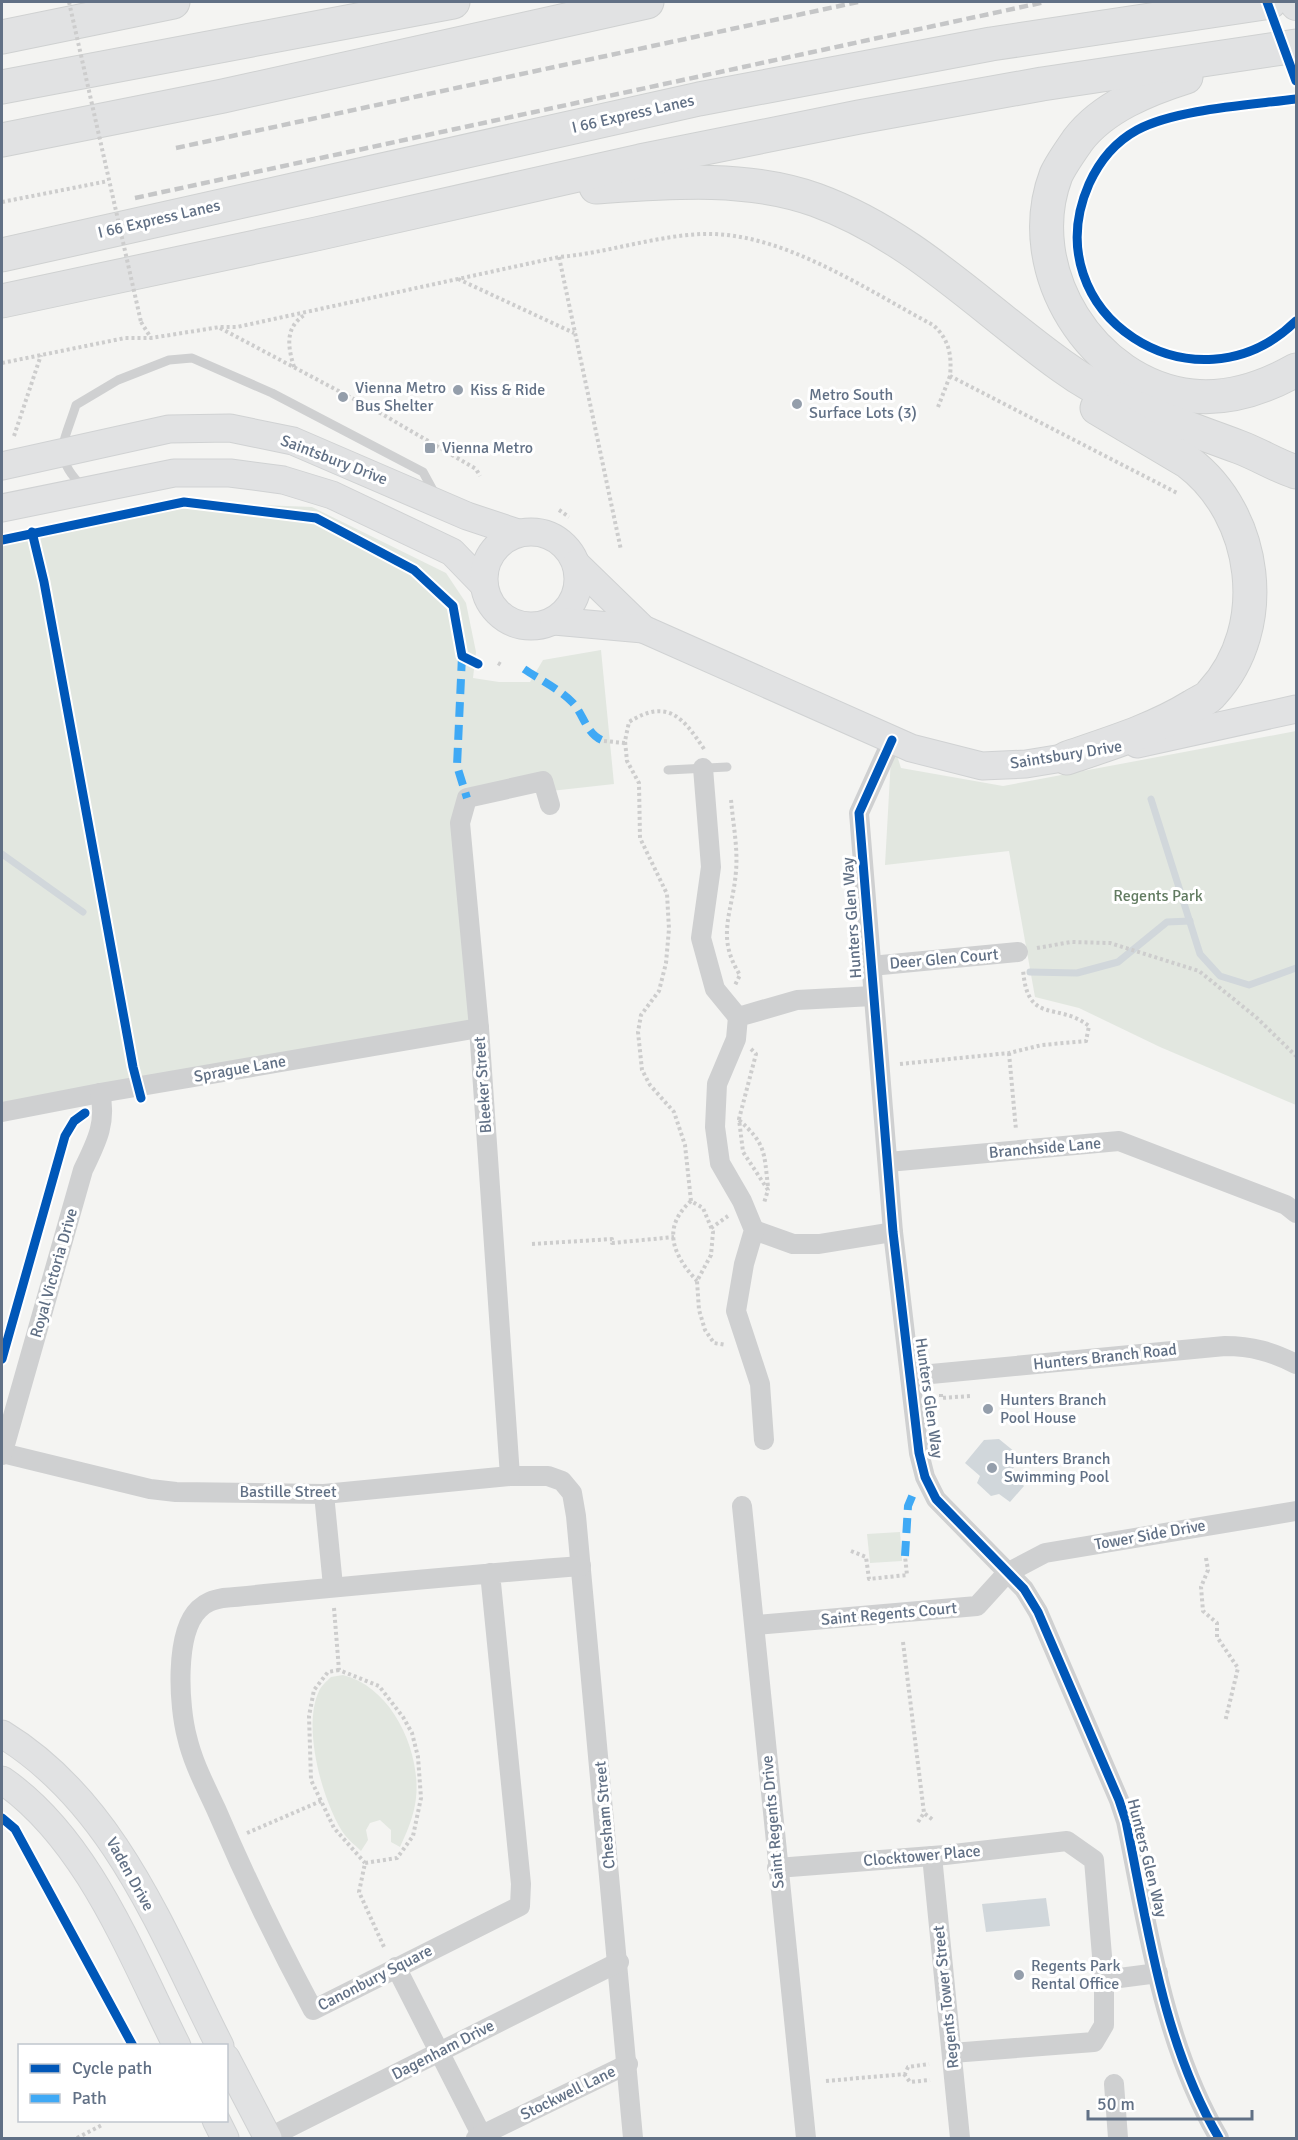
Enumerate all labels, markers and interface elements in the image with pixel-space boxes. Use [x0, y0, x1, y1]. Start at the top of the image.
street label: I 66 Express Lanes [570, 90, 696, 138]
street label: I 66 Express Lanes [96, 195, 222, 243]
place label: Vienna Metro Bus Shelter [355, 378, 446, 416]
place label: Kiss & Ride [470, 380, 545, 400]
marker: Kiss & Ride [451, 383, 465, 397]
place label: Metro South Surface Lots (3) [809, 385, 917, 423]
marker: Vienna Metro Bus Shelter [336, 390, 350, 404]
marker: Metro South Surface Lots (3) [790, 397, 804, 411]
street label: Saintsbury Drive [278, 430, 390, 490]
place label: Vienna Metro [442, 438, 533, 458]
marker: Vienna Metro [423, 441, 437, 455]
street label: Saintsbury Drive [1009, 736, 1123, 774]
street label: Hunters Glen Way [838, 856, 866, 979]
park label: Regents Park [1113, 886, 1203, 906]
street label: Deer Glen Court [889, 944, 1000, 974]
street label: Bleeker Street [470, 1036, 496, 1134]
street label: Sprague Lane [193, 1051, 287, 1087]
street label: Branchside Lane [988, 1133, 1102, 1163]
street label: Royal Victoria Drive [26, 1206, 82, 1340]
street label: Hunters Glen Way [911, 1336, 947, 1460]
street label: Hunters Branch Road [1032, 1340, 1178, 1374]
place label: Hunters Branch Pool House [1000, 1390, 1106, 1428]
marker: Hunters Branch Pool House [981, 1402, 995, 1416]
place label: Hunters Branch Swimming Pool [1004, 1449, 1110, 1487]
marker: Hunters Branch Swimming Pool [985, 1461, 999, 1475]
street label: Bastille Street [239, 1482, 337, 1502]
street label: Tower Side Drive [1093, 1515, 1207, 1555]
street label: Saint Regents Court [820, 1598, 958, 1630]
street label: Saint Regents Drive [757, 1755, 789, 1889]
street label: Chesham Street [590, 1760, 620, 1870]
street label: Hunters Glen Way [1123, 1797, 1172, 1920]
street label: Vaden Drive [102, 1834, 158, 1914]
street label: Clocktower Place [862, 1841, 982, 1871]
street label: Regents Tower Street [928, 1924, 963, 2070]
street label: Canonbury Square [314, 1941, 436, 2015]
place label: Regents Park Rental Office [1031, 1956, 1120, 1994]
marker: Regents Park Rental Office [1012, 1968, 1026, 1982]
street label: Dagenham Drive [388, 2016, 498, 2084]
legend [18, 2044, 228, 2122]
text: Cycle path [72, 2057, 152, 2079]
street label: Stockwell Lane [517, 2061, 619, 2125]
scale bar [1088, 2083, 1252, 2121]
text: Path [72, 2087, 107, 2109]
text: 50 m [1097, 2093, 1135, 2115]

